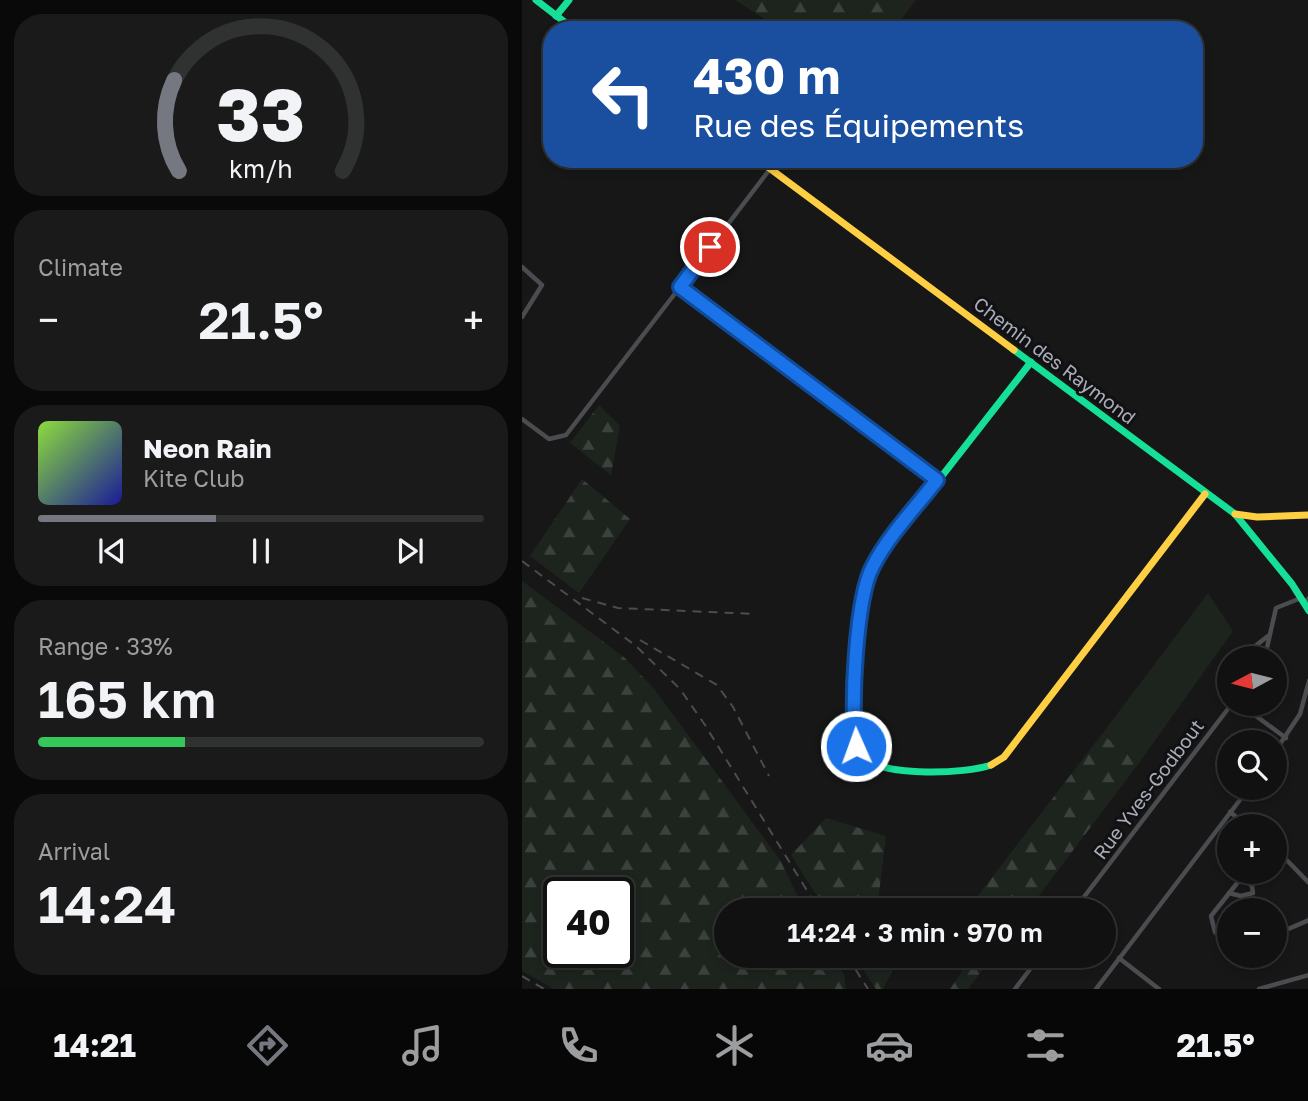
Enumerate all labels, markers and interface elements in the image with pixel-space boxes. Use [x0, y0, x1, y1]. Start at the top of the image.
text: 430 m [693, 46, 841, 105]
icon: left [578, 49, 669, 140]
text: 33 [217, 70, 305, 157]
text: Rue des Équipements [693, 106, 1024, 144]
text: km/h [229, 153, 293, 184]
pin [680, 217, 740, 277]
icon: arrive [691, 228, 729, 266]
text: Climate [38, 253, 123, 281]
text: 21.5° [199, 288, 323, 350]
street label: Chemin des Raymond [969, 292, 1141, 428]
text: − [38, 297, 59, 342]
text: + [463, 297, 484, 342]
text: Neon Rain [143, 433, 272, 464]
text: Kite Club [143, 464, 244, 492]
icon: previous [93, 532, 131, 570]
icon: pause [242, 532, 280, 570]
icon: next [391, 532, 429, 570]
text: Range · 33% [38, 632, 173, 660]
north arrow [1217, 646, 1287, 716]
map controls [1217, 646, 1287, 968]
text: 165 km [38, 667, 216, 729]
position arrow [819, 709, 893, 783]
street label: Rue Yves-Godbout [1088, 715, 1208, 863]
button: search [1217, 730, 1287, 800]
button: + [1217, 814, 1287, 884]
text: Arrival [38, 837, 110, 865]
text: 14:24 [38, 872, 177, 934]
speed limit sign: 40 [543, 877, 634, 968]
button: − [1217, 898, 1287, 968]
text: 14:24 · 3 min · 970 m [787, 917, 1043, 948]
icon: directions [243, 1021, 292, 1070]
icon: music [398, 1021, 447, 1070]
icon: phone [554, 1021, 603, 1070]
icon: climate [710, 1021, 759, 1070]
icon: car [865, 1021, 914, 1070]
icon: filters [1021, 1021, 1070, 1070]
text: 14:21 [53, 1026, 136, 1064]
text: 21.5° [1176, 1026, 1255, 1064]

